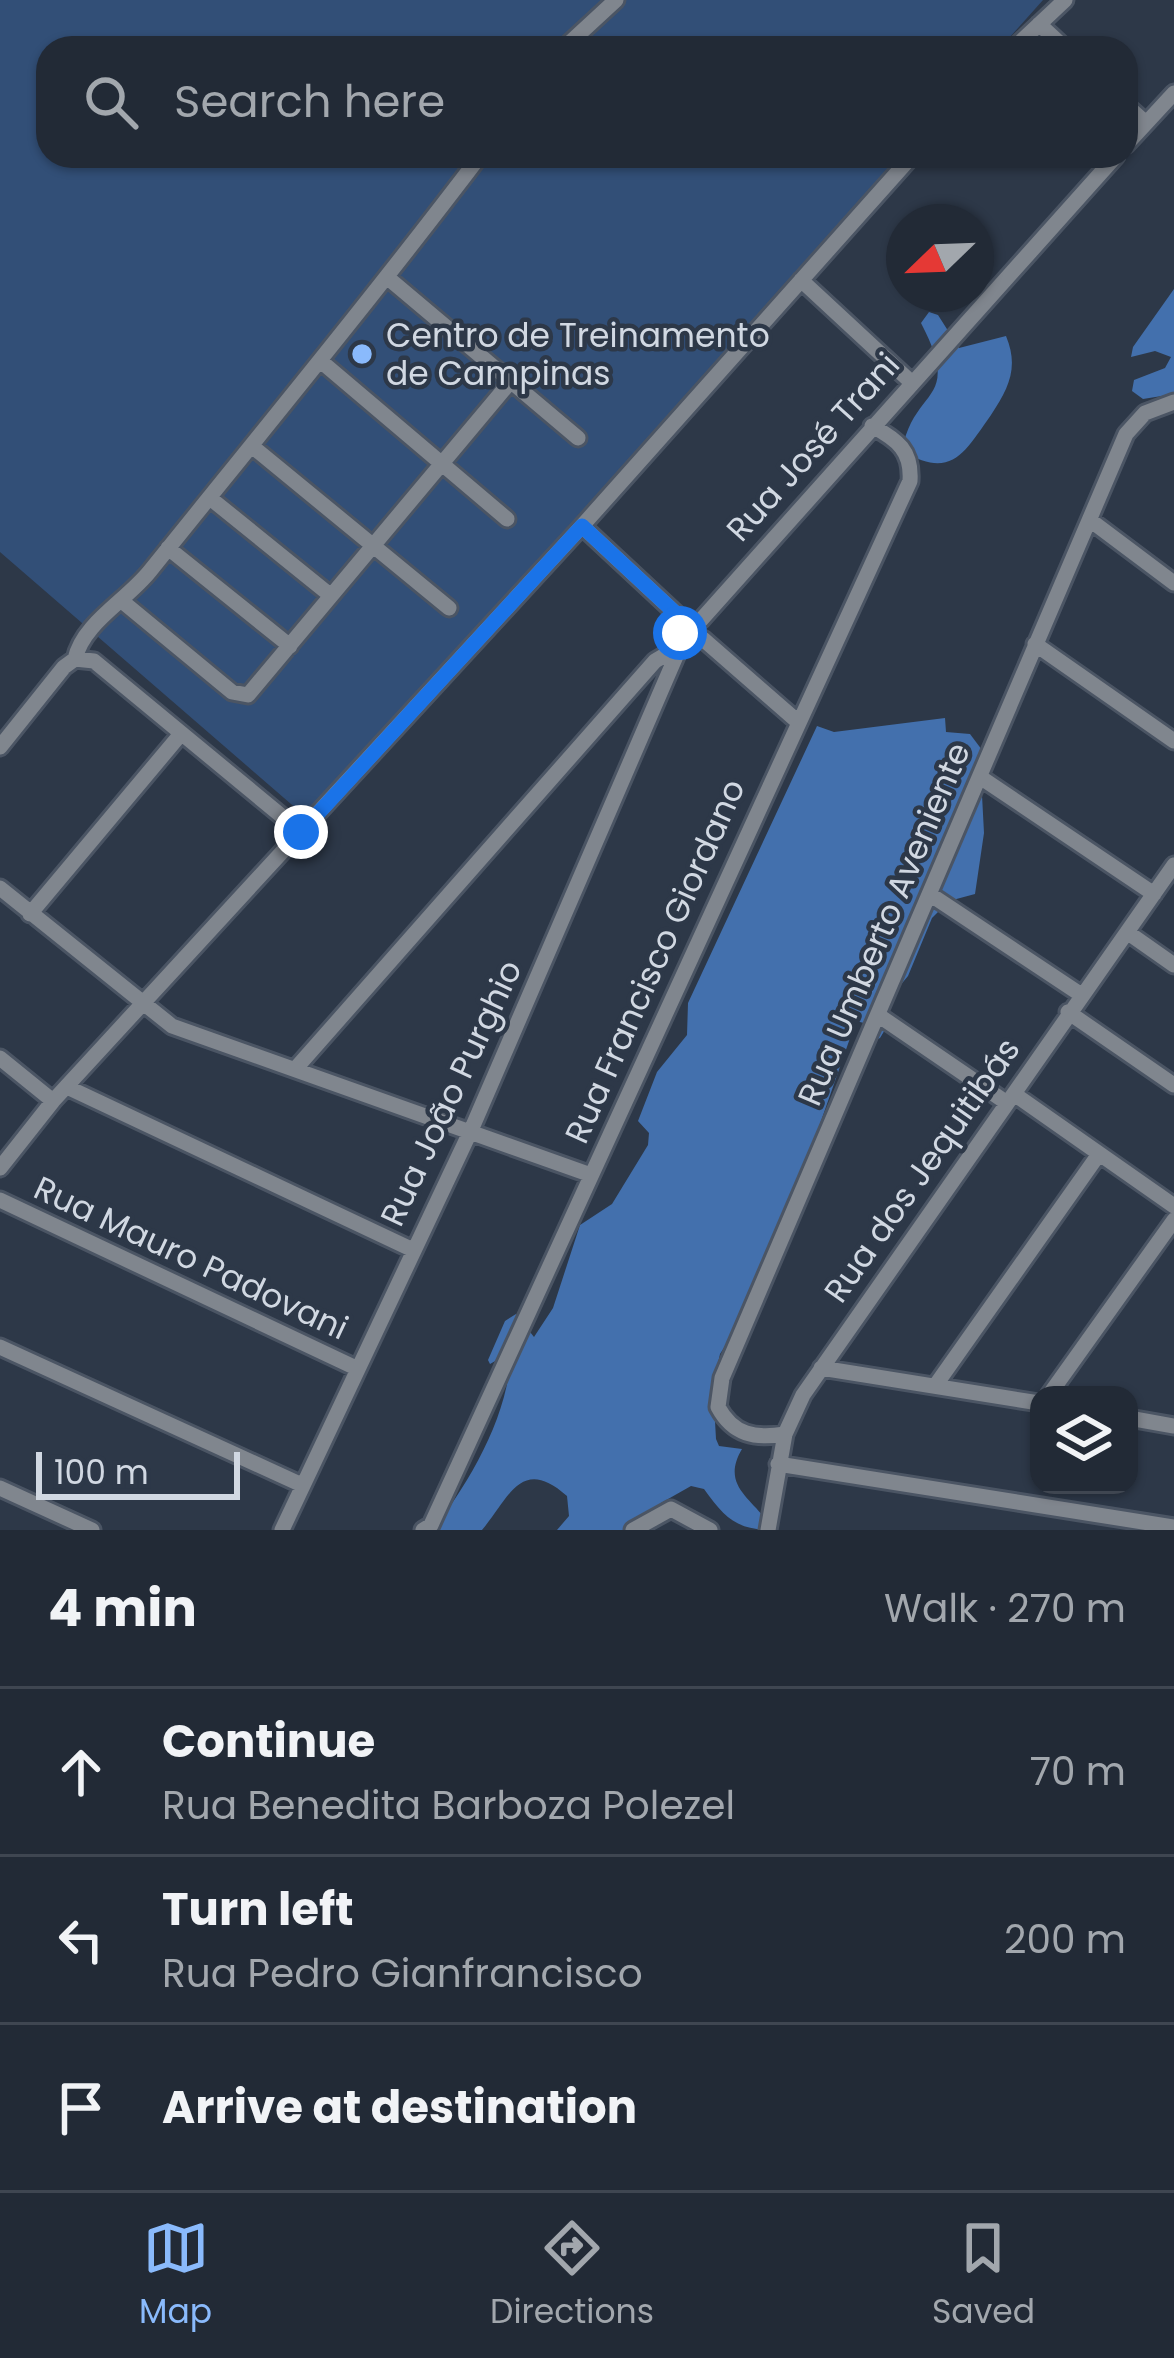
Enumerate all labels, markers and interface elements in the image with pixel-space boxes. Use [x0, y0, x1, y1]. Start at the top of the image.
search box [36, 36, 1138, 168]
icon: search [78, 69, 144, 135]
text: Search here [174, 70, 445, 133]
north arrow [886, 204, 994, 312]
place label: Centro de Treinamento de Campinas [386, 312, 770, 397]
marker: Centro de Treinamento de Campinas [349, 341, 375, 367]
street label: Rua José Trani [716, 342, 910, 552]
route start [653, 606, 707, 660]
street label: Rua Umberto Aveniente [786, 735, 982, 1113]
street label: Rua Francisco Giordano [553, 771, 757, 1151]
route end [274, 805, 328, 859]
street label: Rua João Purghio [369, 952, 533, 1234]
street label: Rua dos Jequitibás [813, 1028, 1031, 1312]
street label: Rua Mauro Padovani [26, 1165, 356, 1351]
map controls [1030, 1386, 1138, 1494]
button: layers [1030, 1386, 1138, 1494]
scale bar [36, 1446, 240, 1499]
text: 100 m [54, 1449, 149, 1496]
text: 4 min [48, 1572, 197, 1644]
text: Walk · 270 m [884, 1581, 1126, 1636]
text: Continue [162, 1710, 375, 1773]
icon: ahead [48, 1739, 114, 1805]
text: 70 m [1030, 1744, 1126, 1799]
text: Rua Benedita Barboza Polezel [162, 1778, 735, 1833]
text: Turn left [162, 1878, 354, 1941]
icon: left [48, 1907, 114, 1973]
text: 200 m [1004, 1912, 1126, 1967]
text: Rua Pedro Gianfrancisco [162, 1946, 643, 2001]
icon: arrive [48, 2075, 114, 2141]
text: Arrive at destination [162, 2076, 637, 2139]
tab: Map [139, 2215, 212, 2337]
tab: Directions [490, 2215, 654, 2337]
tab: Saved [932, 2215, 1035, 2337]

